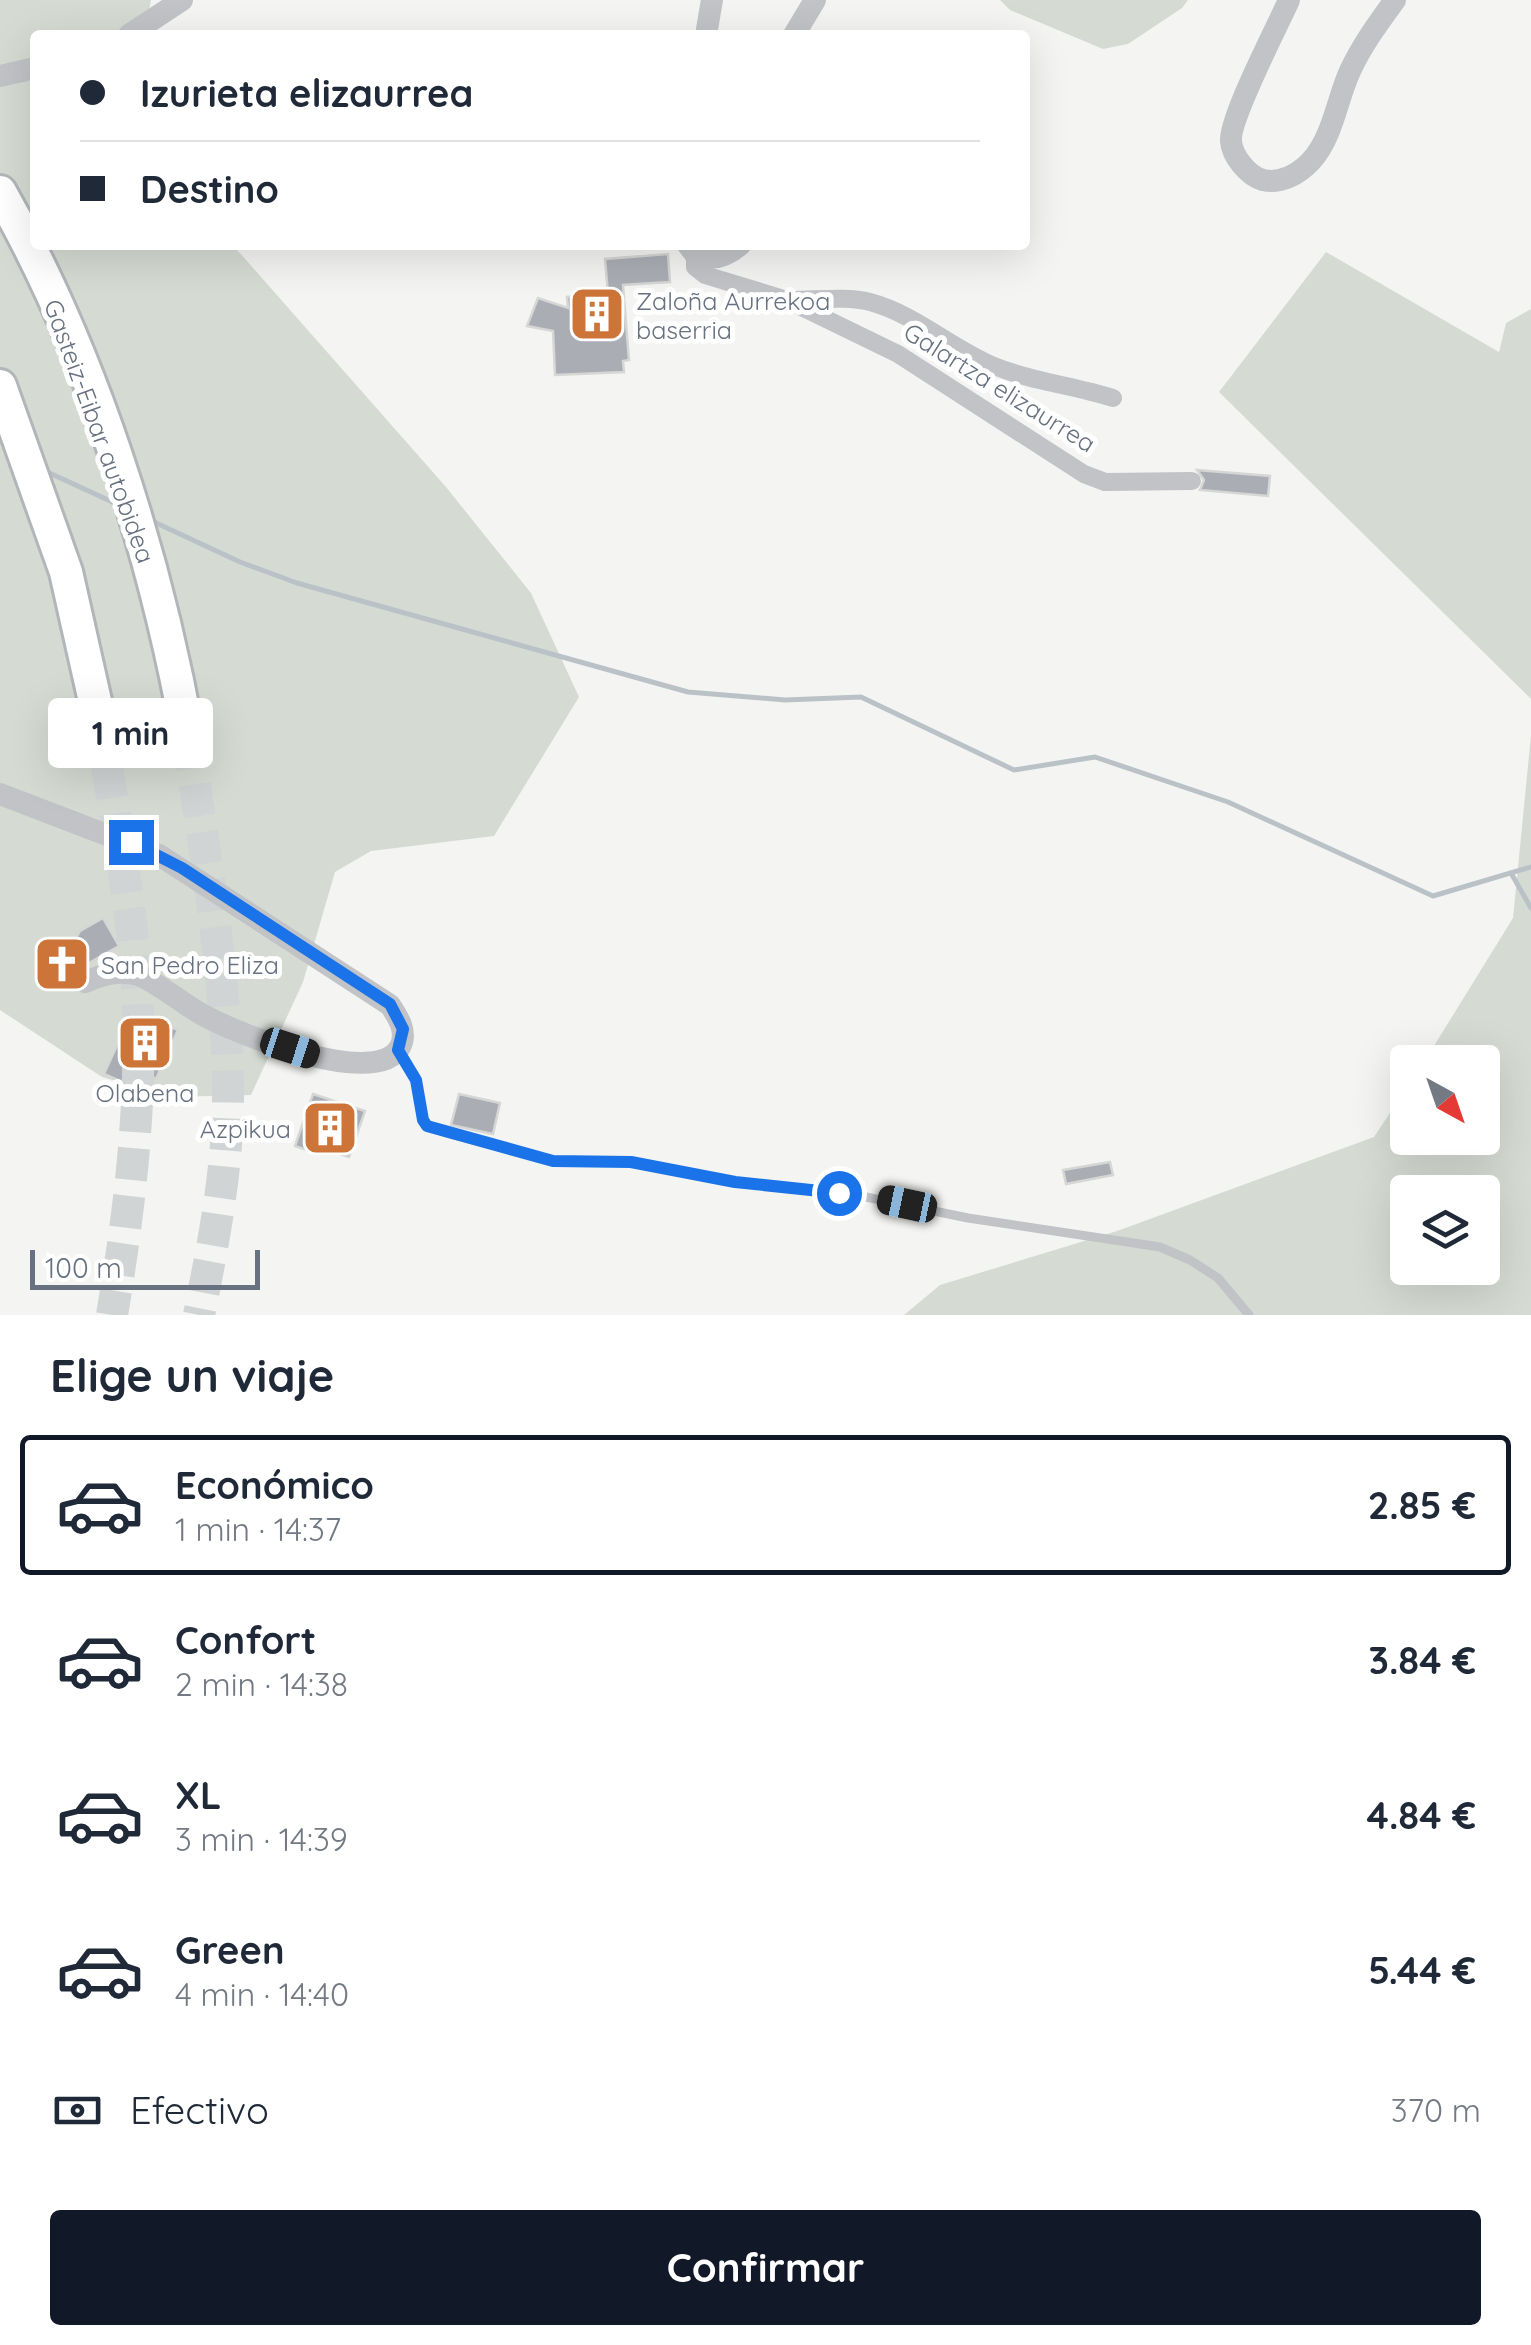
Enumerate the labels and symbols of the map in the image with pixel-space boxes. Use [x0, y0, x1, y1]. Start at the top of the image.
building icon: Zaloña Aurrekoa baserria [567, 284, 627, 344]
place label: Zaloña Aurrekoa baserria [636, 285, 830, 345]
street label: Gasteiz-Eibar autobidea [38, 295, 162, 567]
street label: Galartza elizaurrea [898, 316, 1102, 458]
callout: 1 min [48, 697, 214, 767]
route end [109, 820, 154, 865]
church icon: San Pedro Eliza [32, 934, 92, 994]
place label: San Pedro Eliza [101, 949, 279, 980]
building icon: Olabena [115, 1013, 175, 1073]
car [257, 1024, 323, 1072]
north arrow [1390, 1045, 1500, 1155]
place label: Olabena [96, 1077, 194, 1108]
building icon: Azpikua [300, 1098, 360, 1158]
place label: Azpikua [200, 1113, 291, 1144]
route start [817, 1171, 862, 1216]
car [875, 1183, 939, 1225]
scale bar [30, 1245, 260, 1290]

